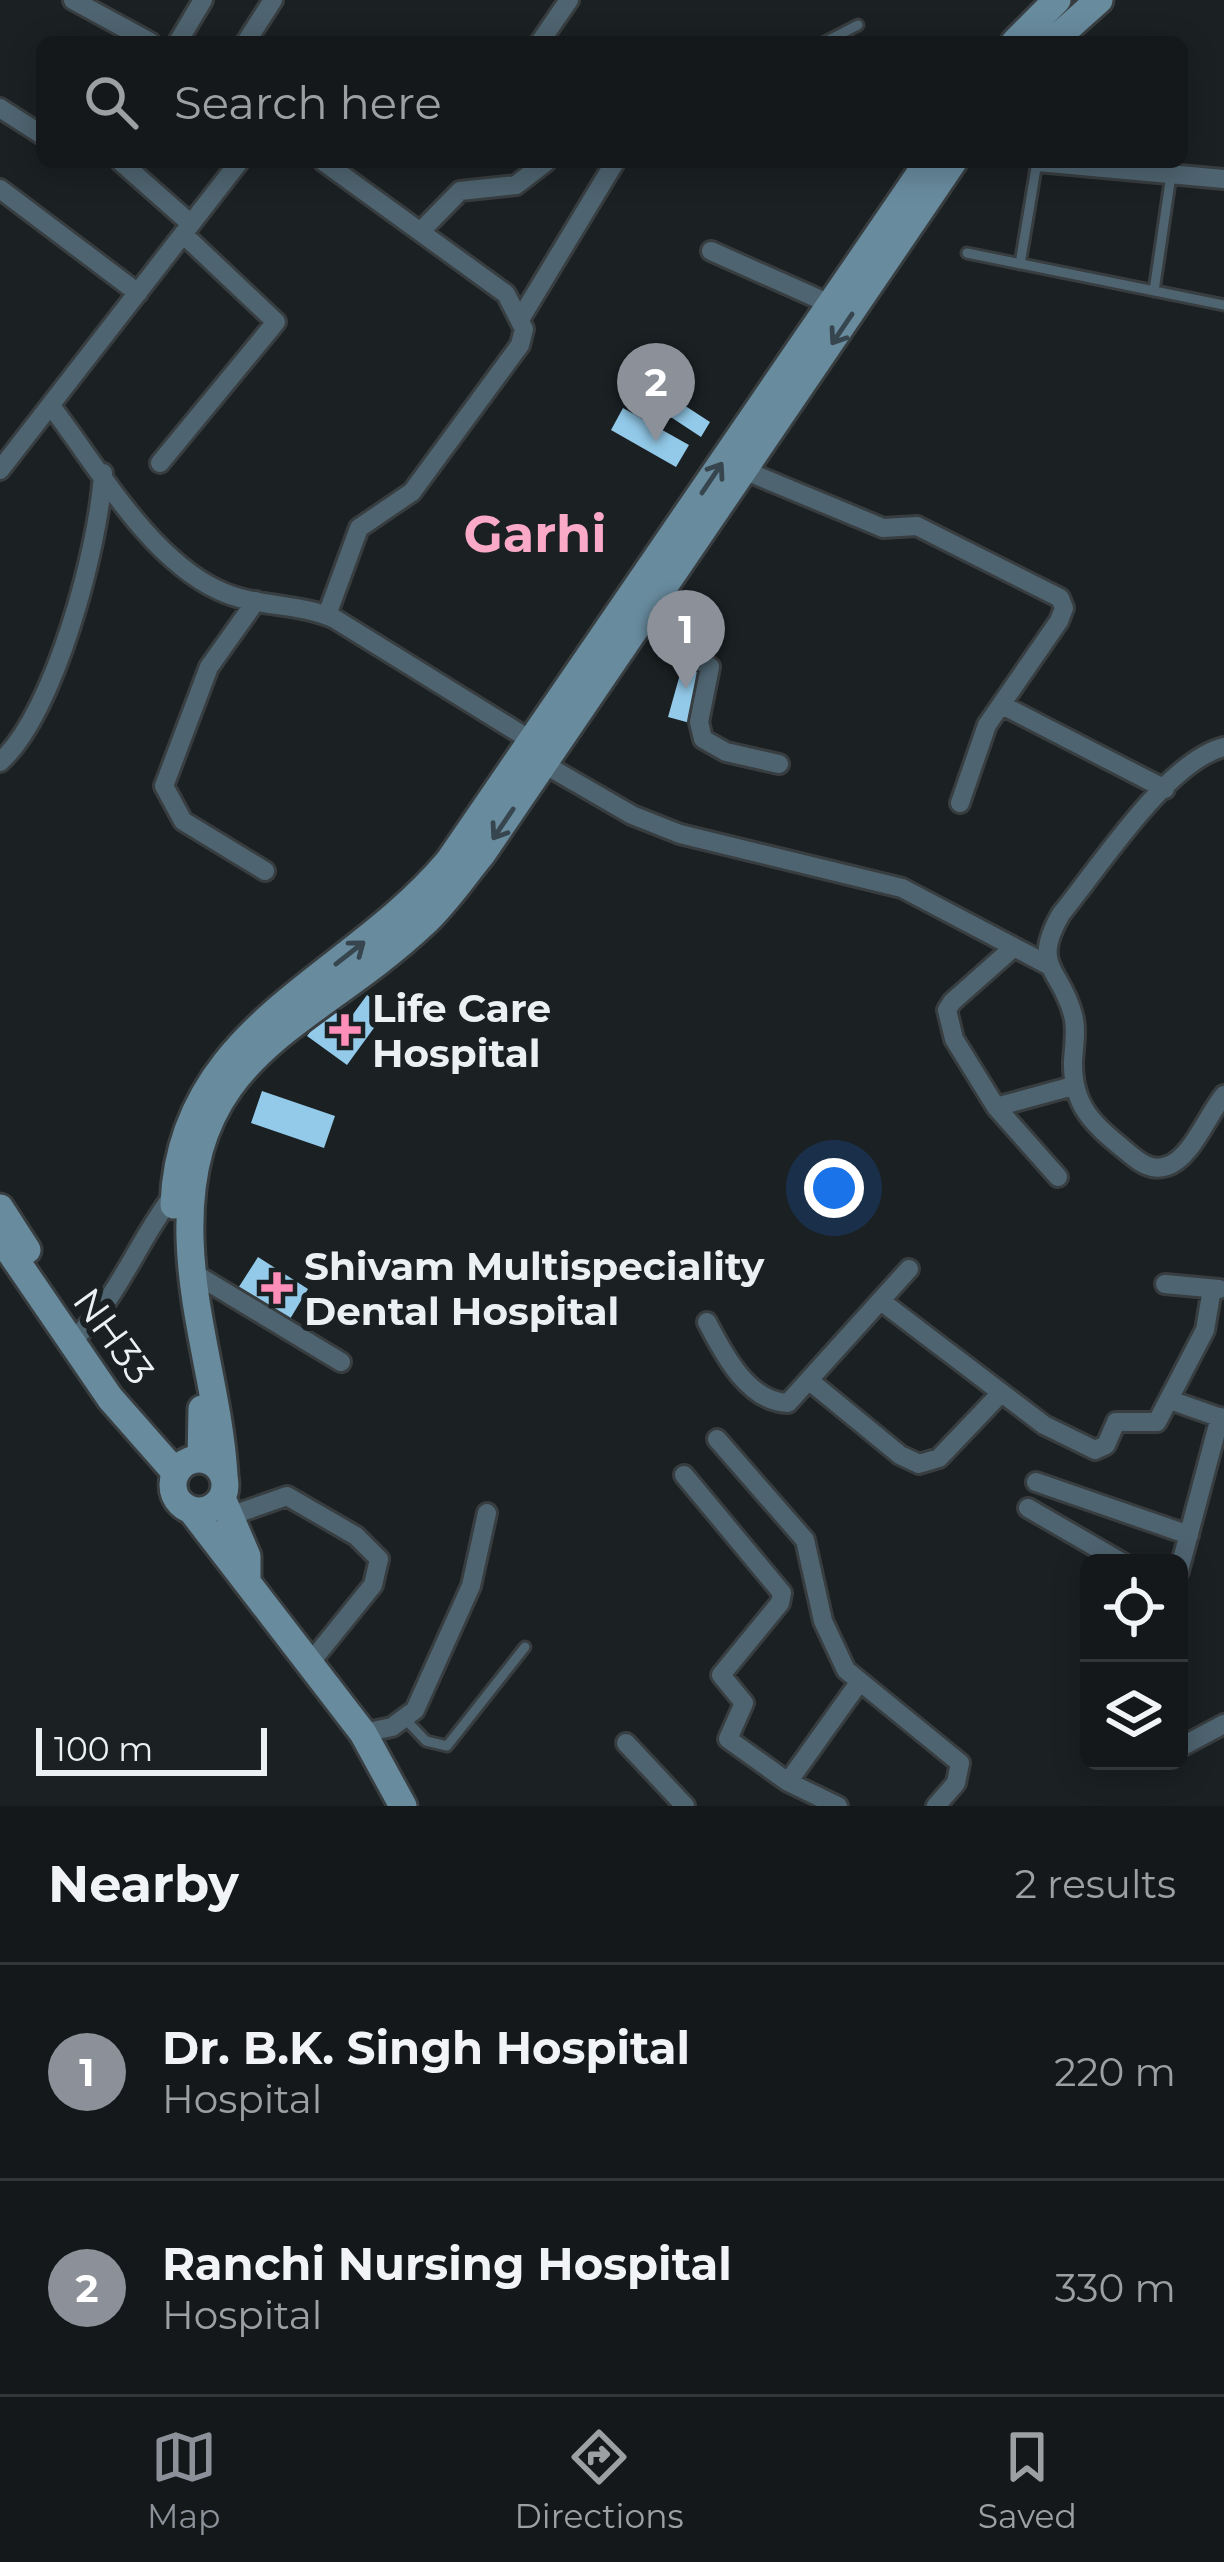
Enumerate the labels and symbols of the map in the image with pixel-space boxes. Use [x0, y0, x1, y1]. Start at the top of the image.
one-way arrow [829, 312, 854, 346]
pin: 2 [617, 343, 695, 442]
one-way arrow [699, 461, 724, 495]
district label: Garhi [463, 503, 607, 565]
pin: 1 [647, 590, 725, 689]
one-way arrow [490, 807, 515, 841]
one-way arrow [334, 940, 366, 967]
place label: Life Care Hospital [372, 984, 551, 1077]
marker: Life Care Hospital [329, 1014, 361, 1046]
your location [804, 1158, 864, 1218]
place label: Shivam Multispeciality Dental Hospital [304, 1242, 765, 1335]
marker: Shivam Multispeciality Dental Hospital [261, 1272, 293, 1304]
street label: NH33 [63, 1279, 165, 1393]
scale bar [36, 1722, 267, 1775]

